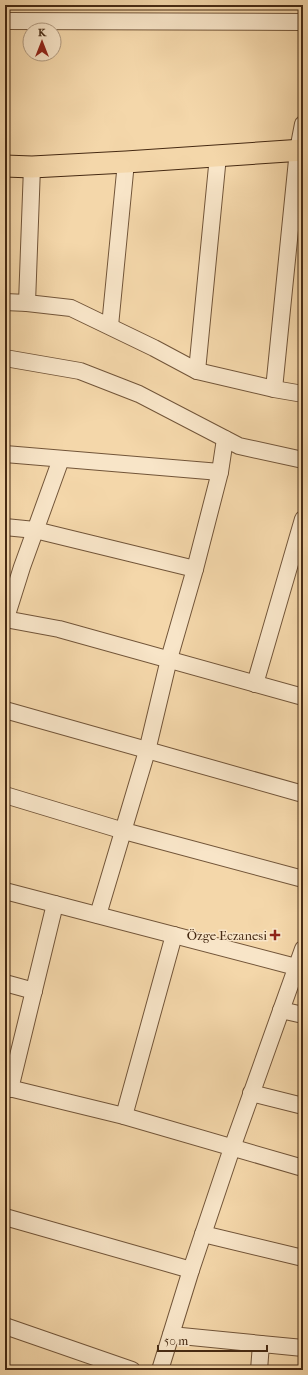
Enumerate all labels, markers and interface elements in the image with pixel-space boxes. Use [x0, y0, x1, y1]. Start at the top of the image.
north arrow [22, 22, 62, 62]
text: K [38, 26, 47, 39]
place label: Özge Eczanesi [187, 928, 267, 943]
marker: Özge Eczanesi [270, 930, 280, 940]
scale bar [158, 1327, 267, 1353]
text: 50 m [164, 1334, 188, 1348]

